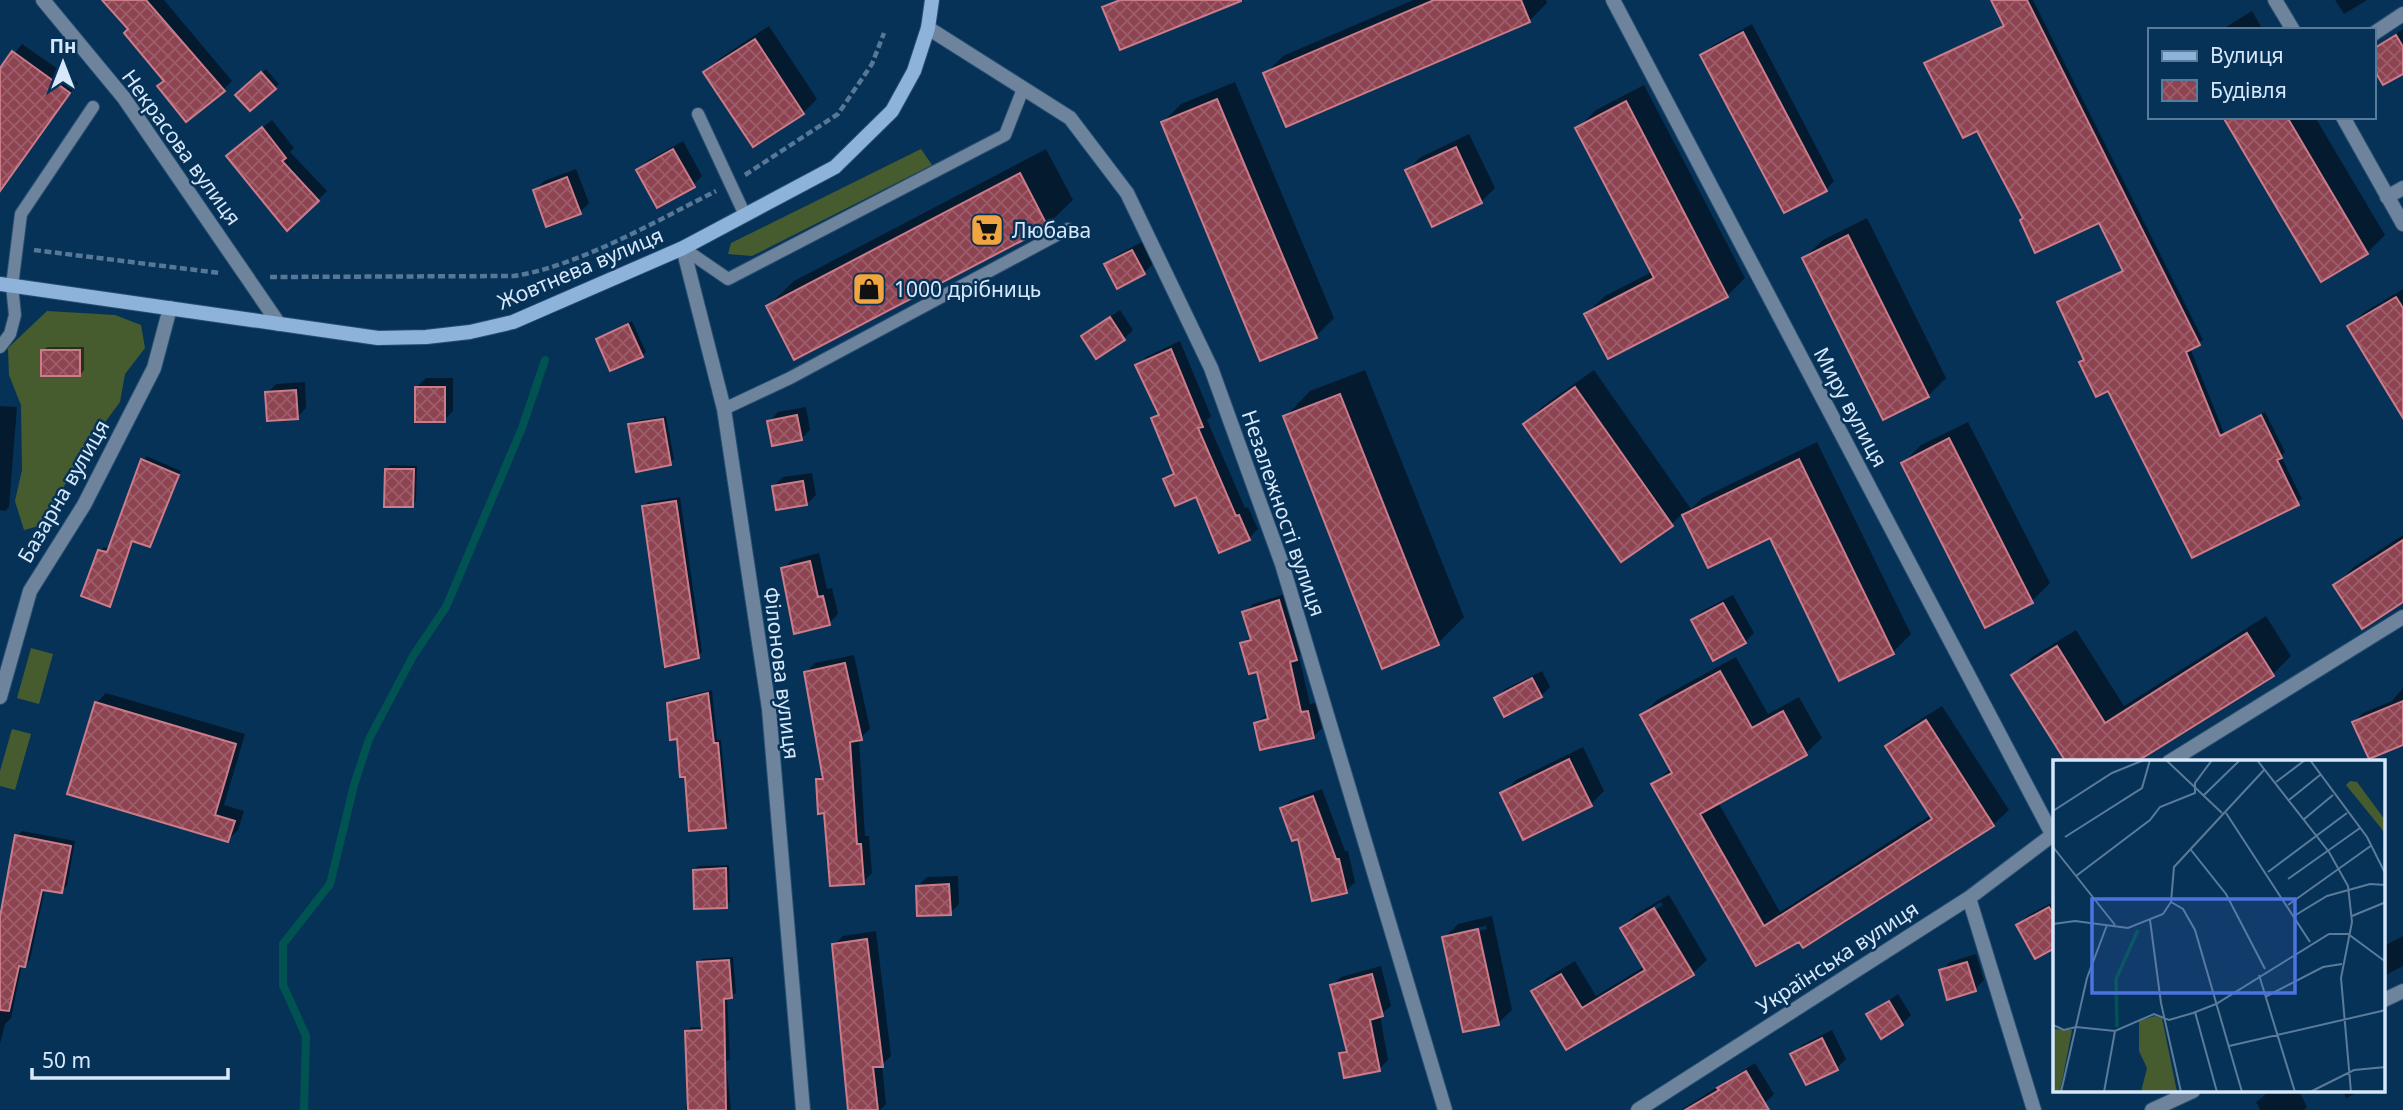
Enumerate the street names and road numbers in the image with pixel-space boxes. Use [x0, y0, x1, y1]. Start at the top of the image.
street label: Некрасова вулиця [116, 64, 248, 230]
street label: Жовтнева вулиця [493, 220, 667, 316]
street label: Миру вулиця [1808, 342, 1894, 472]
street label: Незалежності вулиця [1236, 406, 1332, 620]
street label: Базарна вулиця [11, 414, 115, 568]
street label: Філонова вулиця [758, 585, 806, 761]
street label: Українська вулиця [1751, 894, 1923, 1020]

